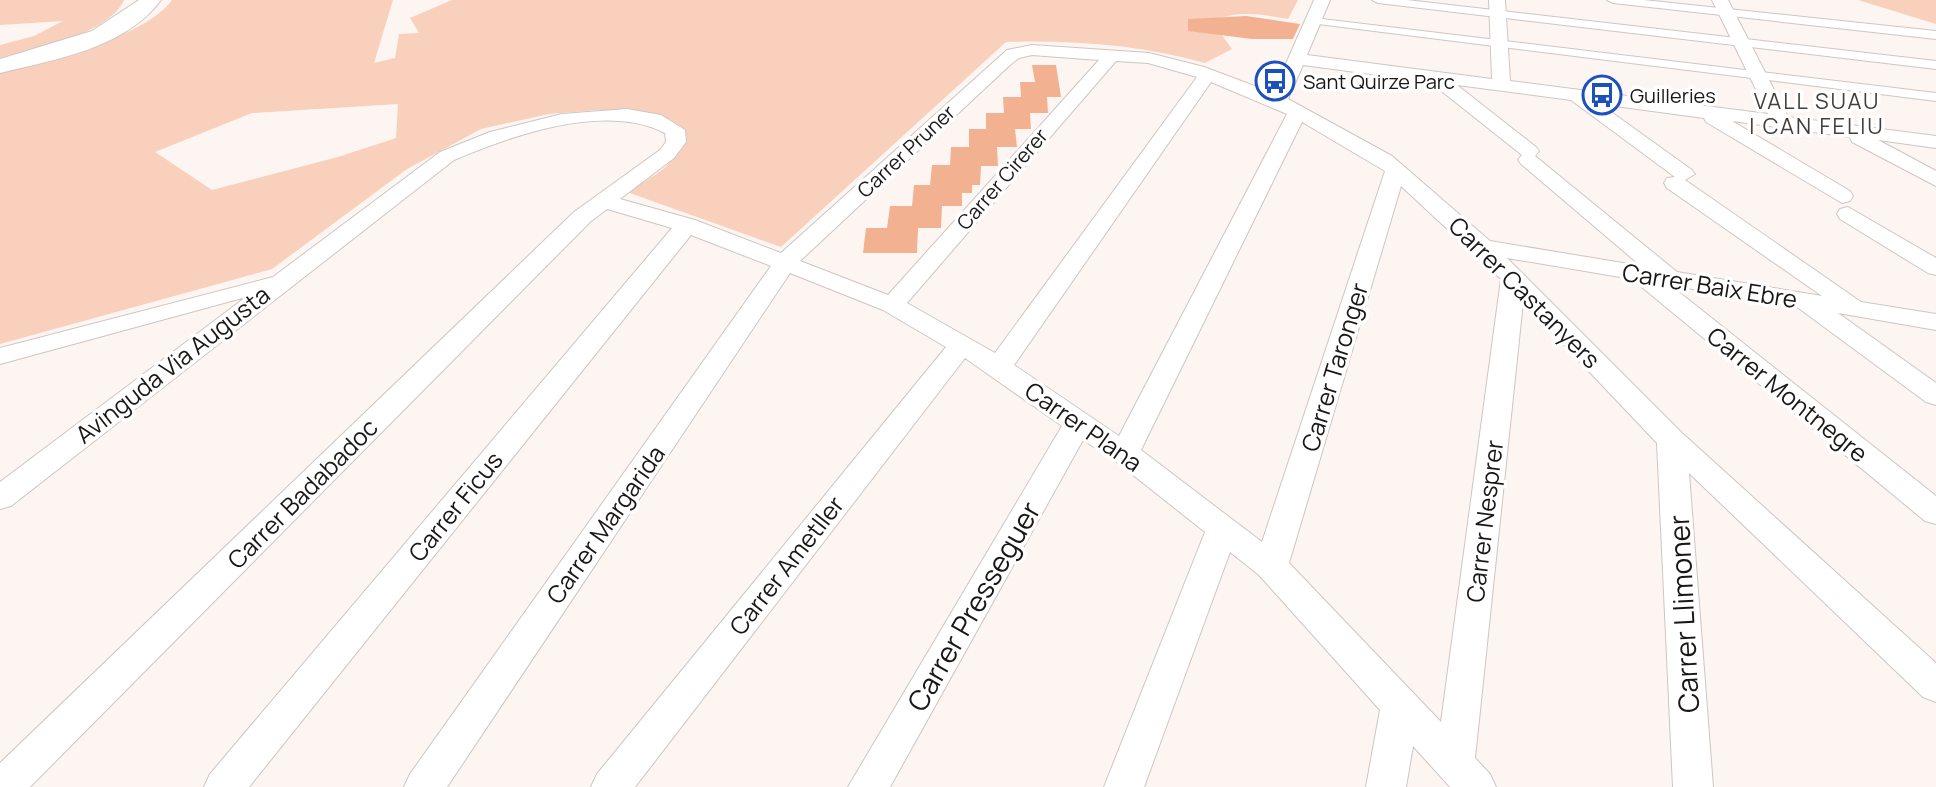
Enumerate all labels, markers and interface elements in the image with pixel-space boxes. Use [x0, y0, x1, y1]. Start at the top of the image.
bus stop icon: Sant Quirze Parc [1254, 60, 1296, 102]
place label: Sant Quirze Parc [1303, 68, 1455, 95]
bus stop icon: Guilleries [1581, 74, 1623, 116]
place label: Guilleries [1630, 82, 1716, 109]
district label: VALL SUAU I CAN FELIU [1749, 86, 1885, 141]
street label: Carrer Pruner [851, 99, 961, 203]
street label: Carrer Cirerer [950, 123, 1054, 235]
street label: Carrer Castanyers [1442, 209, 1608, 375]
street label: Carrer Baix Ebre [1620, 255, 1800, 315]
street label: Avinguda Via Augusta [68, 278, 276, 450]
street label: Carrer Taronger [1293, 278, 1375, 455]
street label: Carrer Montnegre [1701, 319, 1875, 469]
street label: Carrer Plana [1019, 373, 1149, 479]
street label: Carrer Badabadoc [220, 411, 384, 575]
street label: Carrer Margarida [538, 438, 672, 610]
street label: Carrer Nesprer [1458, 438, 1510, 604]
street label: Carrer Ficus [400, 444, 510, 568]
street label: Carrer Ametller [721, 488, 851, 641]
street label: Carrer Presseguer [898, 494, 1048, 718]
street label: Carrer Llimoner [1659, 514, 1707, 714]

